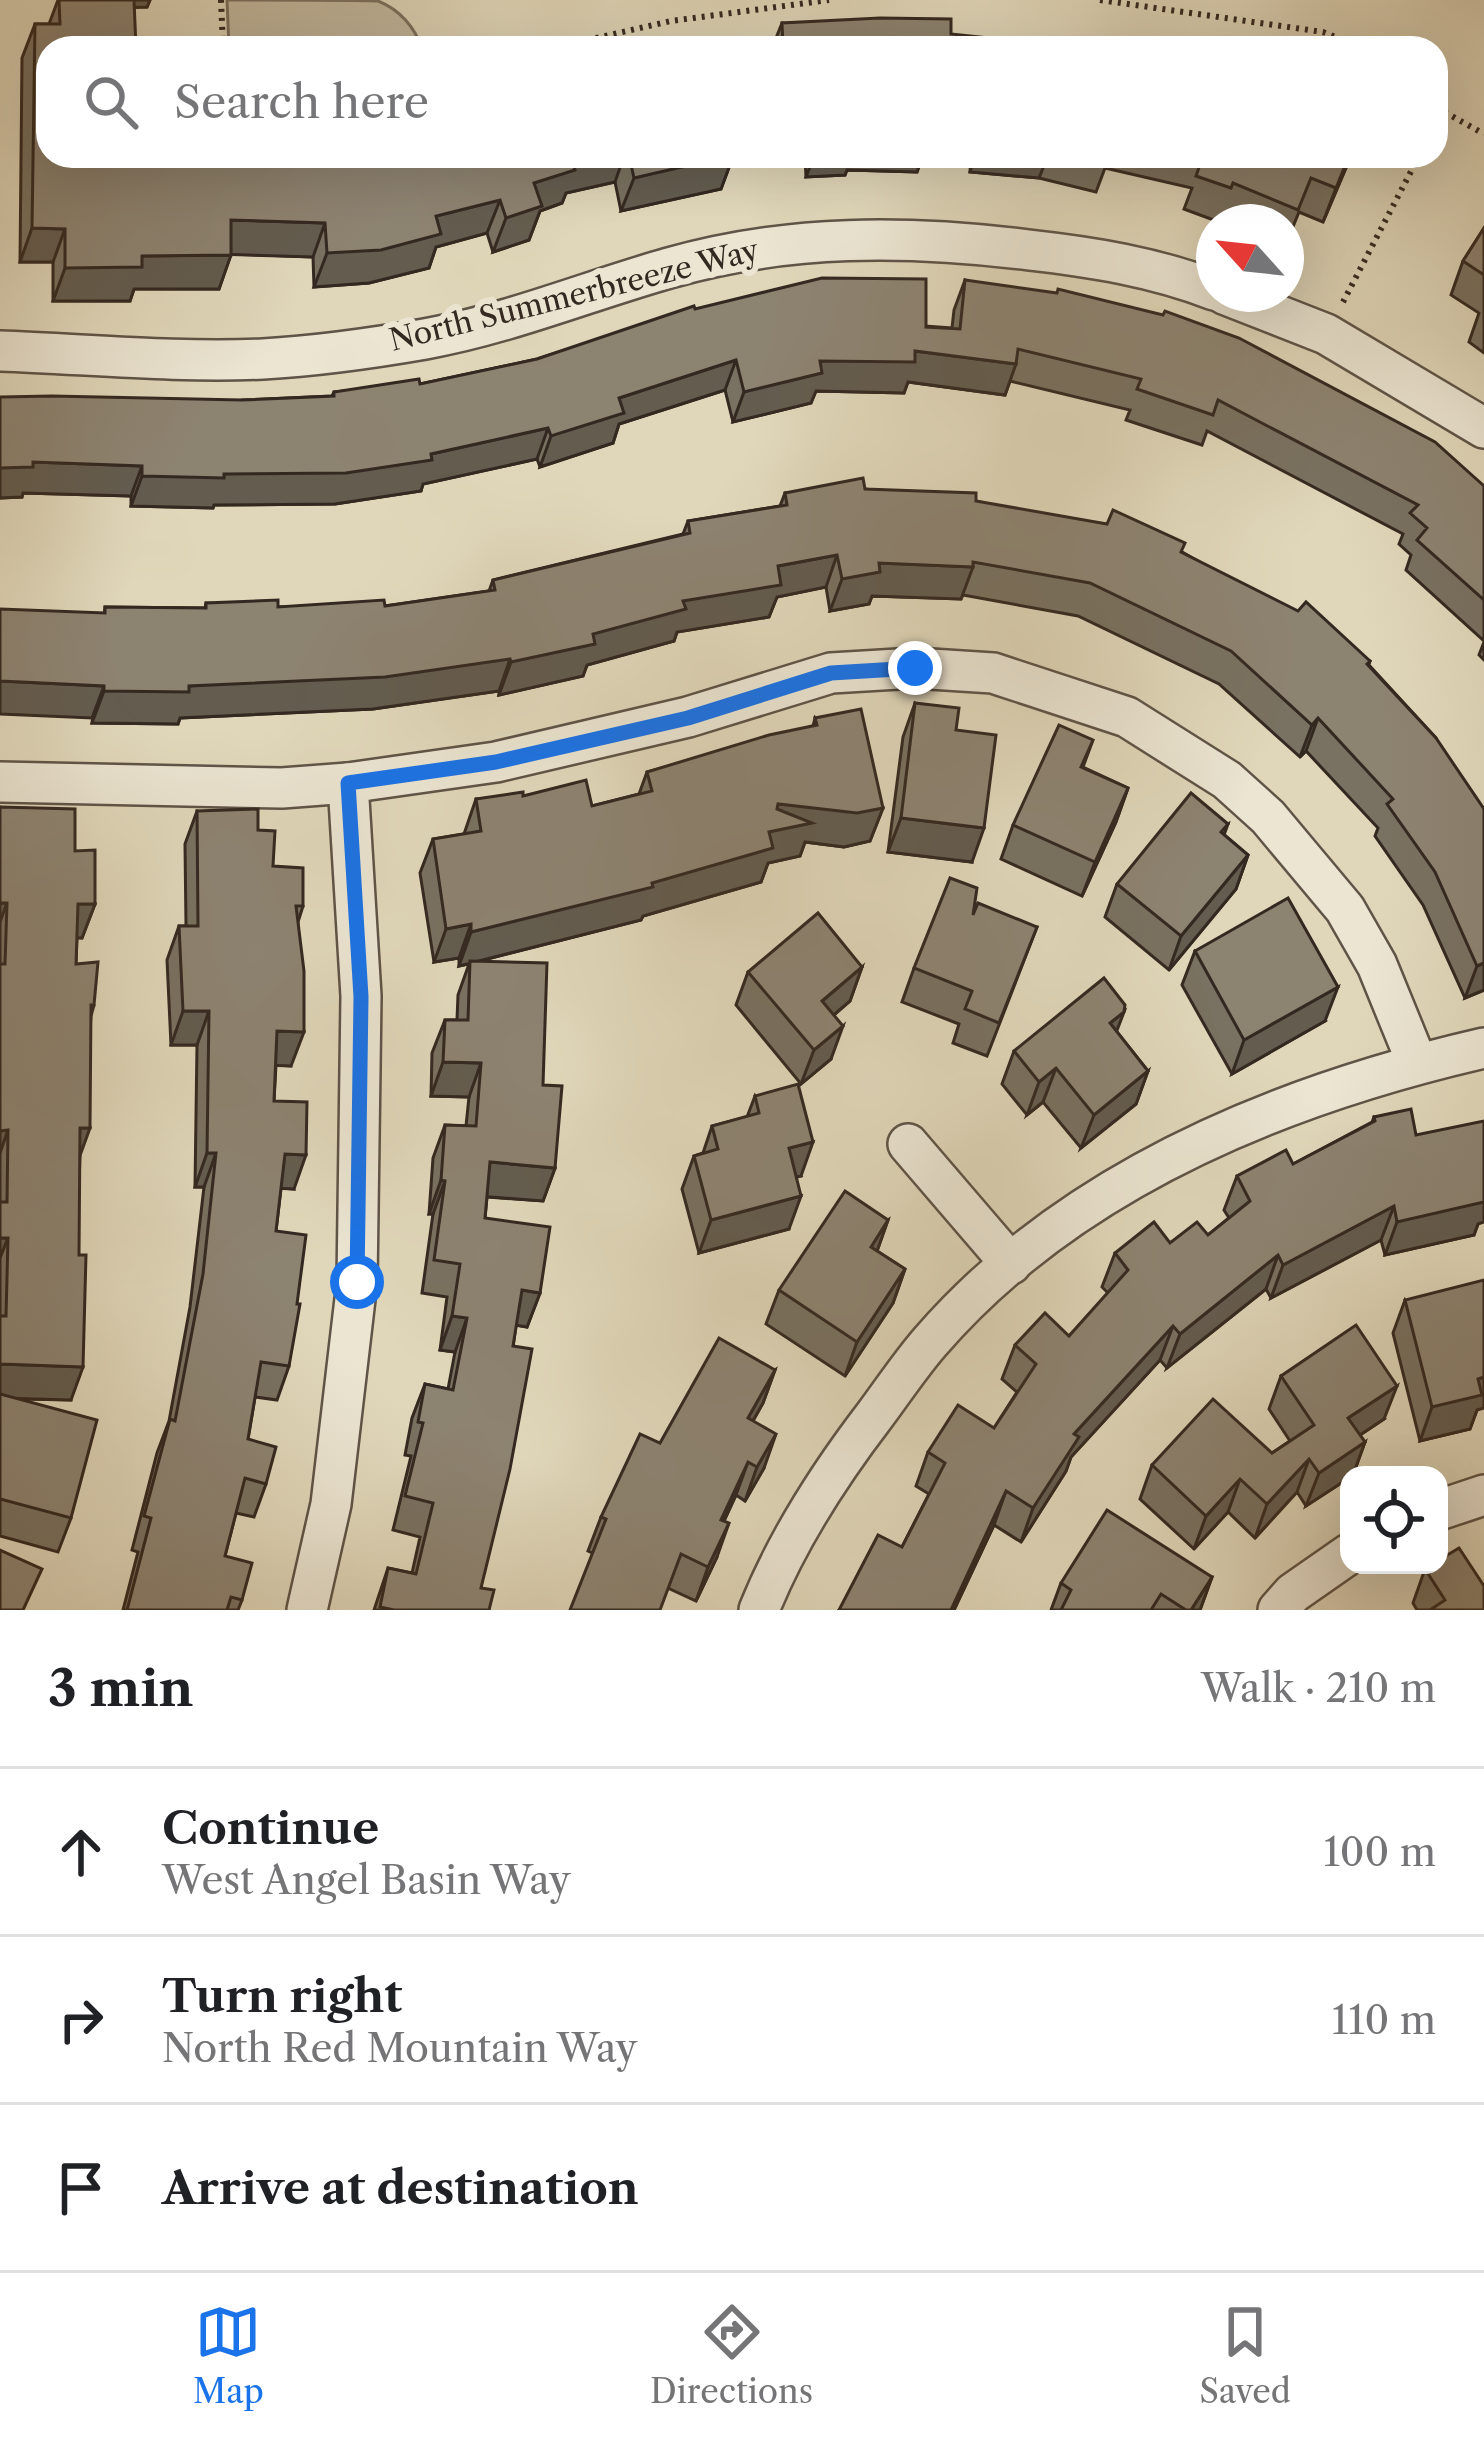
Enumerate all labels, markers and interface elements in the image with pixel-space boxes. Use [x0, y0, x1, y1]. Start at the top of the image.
search box [36, 36, 1448, 168]
icon: search [78, 69, 144, 135]
text: Search here [174, 74, 429, 130]
north arrow [1196, 204, 1304, 312]
street label: North Summerbreeze Way [386, 231, 763, 359]
route end [888, 641, 942, 695]
route start [330, 1255, 384, 1309]
map controls [1340, 1466, 1448, 1574]
button: locate [1340, 1466, 1448, 1574]
text: 3 min [48, 1657, 194, 1719]
text: Walk · 210 m [1201, 1664, 1436, 1712]
text: Continue [162, 1800, 379, 1856]
icon: ahead [48, 1819, 114, 1885]
text: 100 m [1323, 1828, 1436, 1876]
text: West Angel Basin Way [162, 1856, 571, 1904]
text: Turn right [162, 1968, 402, 2024]
icon: right [48, 1987, 114, 2053]
text: 110 m [1332, 1996, 1436, 2044]
text: North Red Mountain Way [162, 2024, 637, 2072]
icon: arrive [48, 2155, 114, 2221]
text: Arrive at destination [162, 2160, 639, 2216]
tab: Map [193, 2299, 264, 2412]
tab: Directions [650, 2299, 813, 2412]
tab: Saved [1199, 2299, 1291, 2412]

